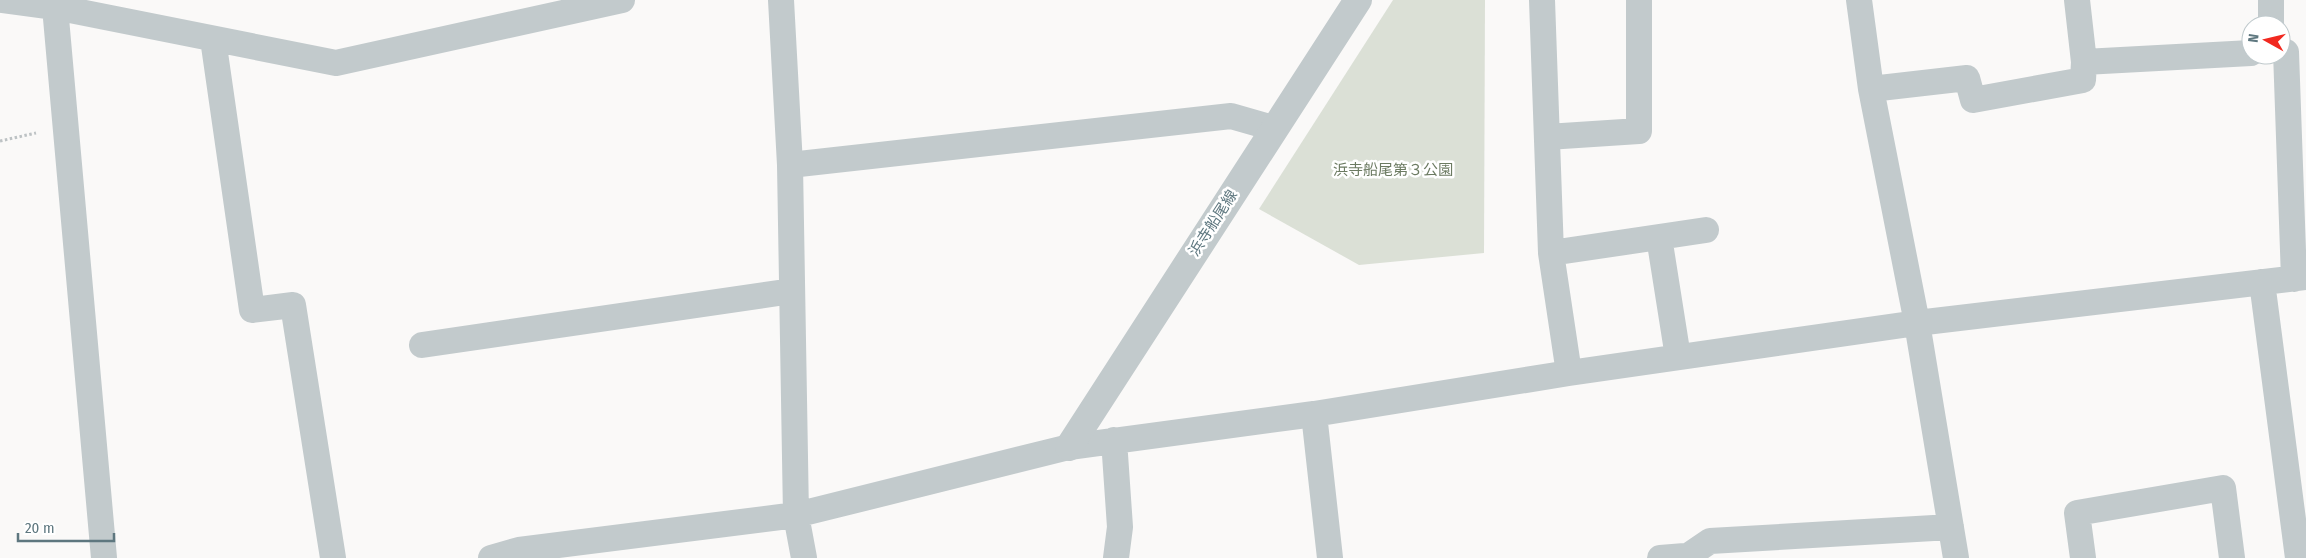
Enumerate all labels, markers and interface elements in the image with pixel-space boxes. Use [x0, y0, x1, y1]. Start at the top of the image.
north arrow [2241, 15, 2291, 65]
text: N [2245, 33, 2263, 44]
park label: 浜寺船尾第３公園 [1333, 161, 1453, 179]
street label: 浜寺船尾線 [1185, 187, 1241, 259]
scale bar [18, 510, 114, 542]
text: 20 m [25, 519, 55, 537]

